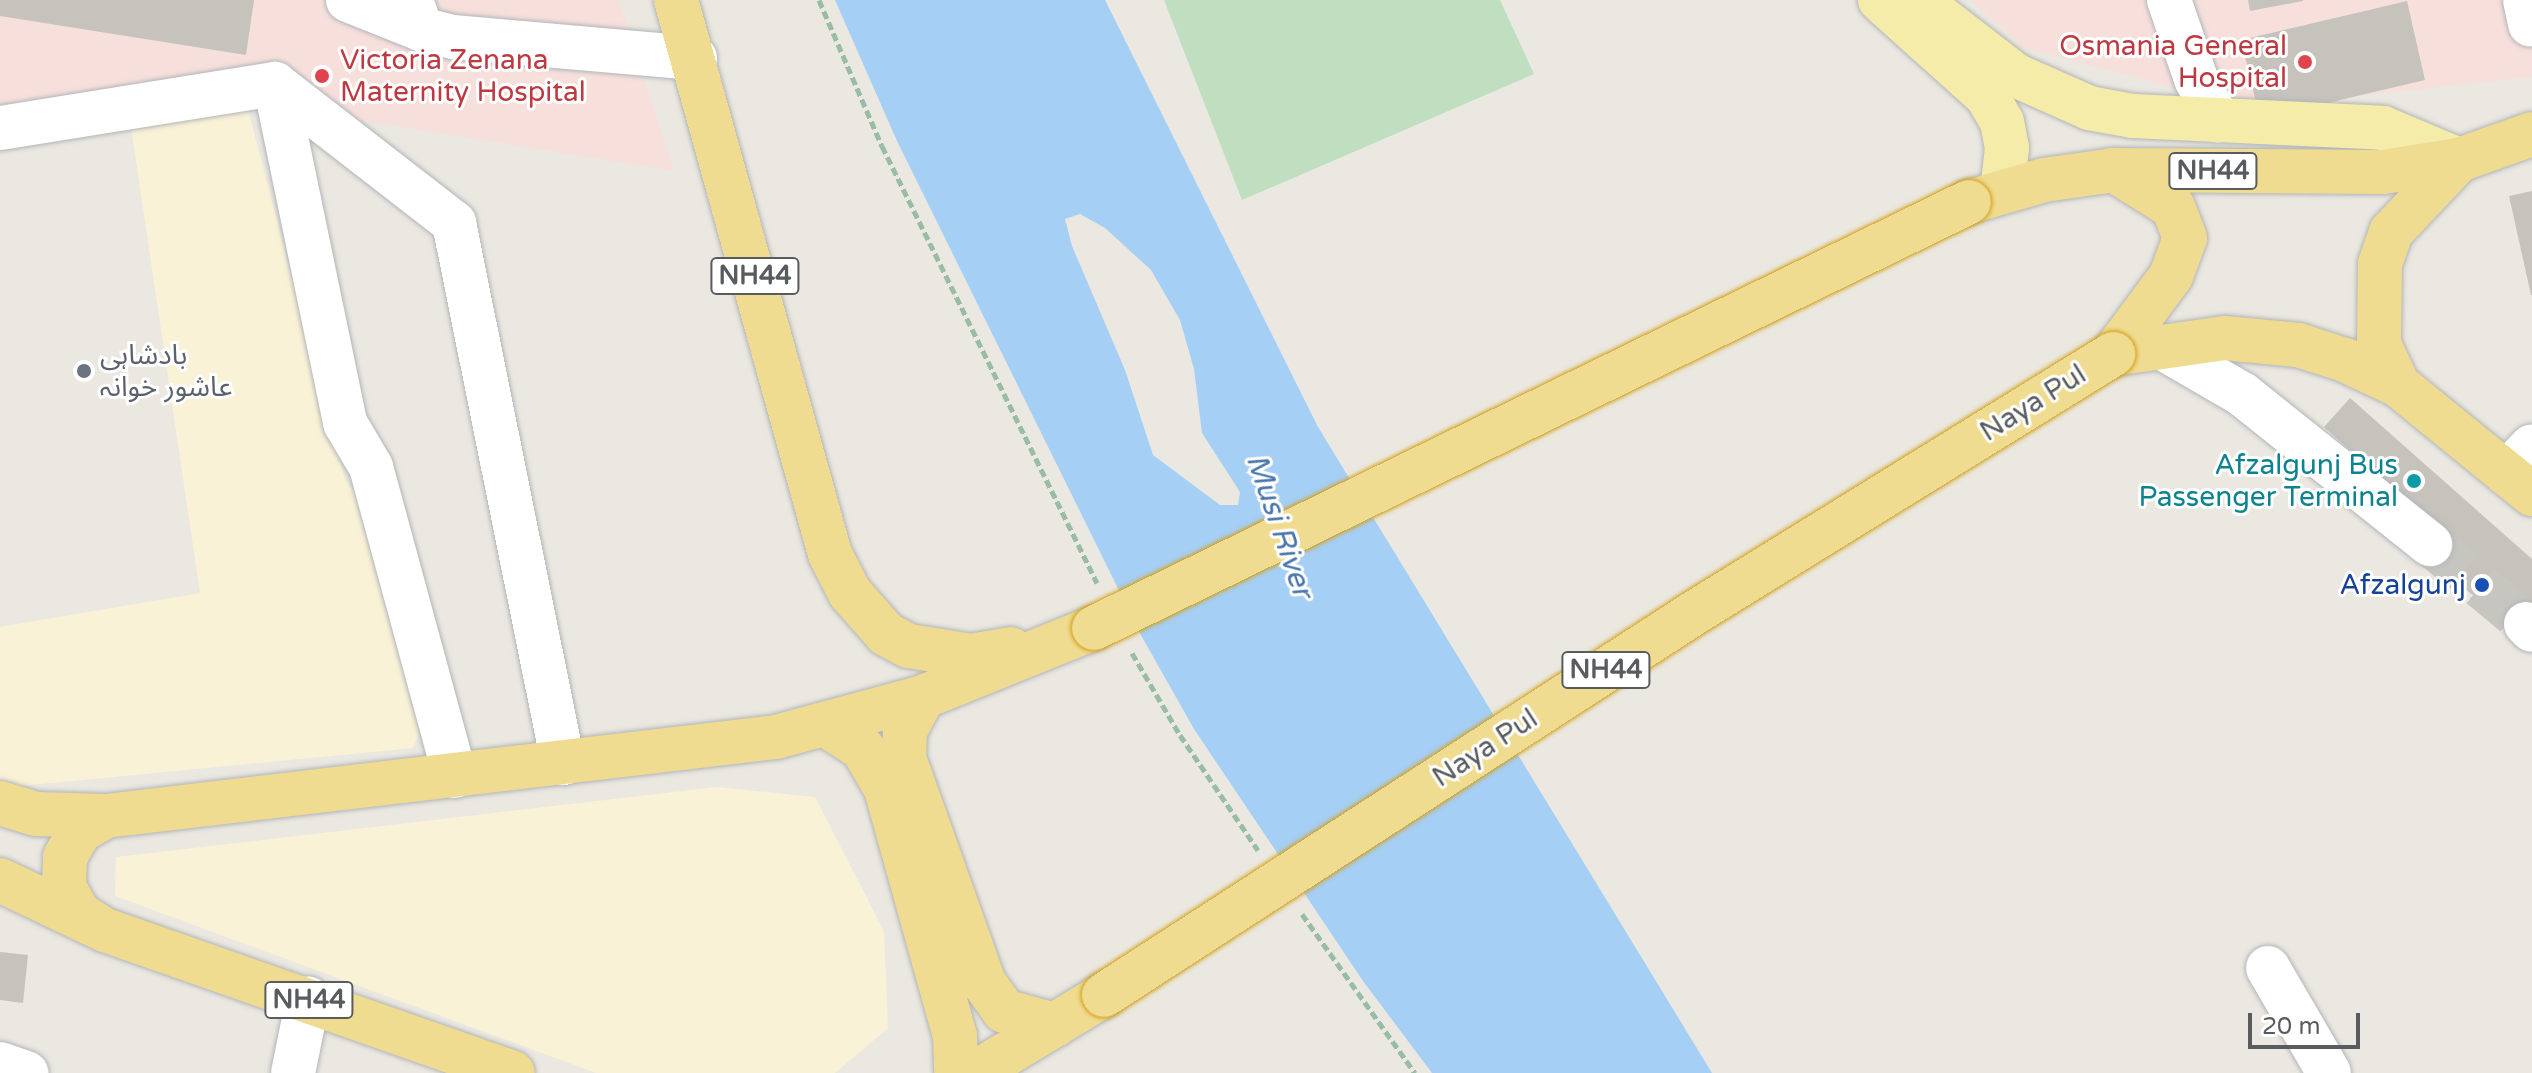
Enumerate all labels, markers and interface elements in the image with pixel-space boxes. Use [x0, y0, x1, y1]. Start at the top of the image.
place label: Osmania General Hospital [2059, 29, 2287, 95]
place label: Victoria Zenana Maternity Hospital [340, 43, 586, 109]
marker: Osmania General Hospital [2294, 51, 2316, 73]
marker: Victoria Zenana Maternity Hospital [311, 65, 333, 87]
road number: NH44 [2167, 149, 2259, 193]
road number: NH44 [709, 254, 801, 298]
place label: بادشاہی عاشور خوانہ [100, 338, 232, 404]
street label: Naya Pul [1974, 357, 2092, 449]
marker: بادشاہی عاشور خوانہ [75, 362, 93, 380]
place label: Afzalgunj Bus Passenger Terminal [2139, 448, 2398, 514]
water label: Musi River [1238, 449, 1320, 603]
marker: Afzalgunj Bus Passenger Terminal [2405, 472, 2423, 490]
place label: Afzalgunj [2339, 568, 2466, 602]
marker: Afzalgunj [2473, 576, 2491, 594]
road number: NH44 [1560, 648, 1652, 692]
street label: Naya Pul [1426, 702, 1544, 794]
road number: NH44 [263, 978, 355, 1022]
scale bar [2252, 997, 2364, 1047]
text: 20 m [2262, 1012, 2320, 1041]

